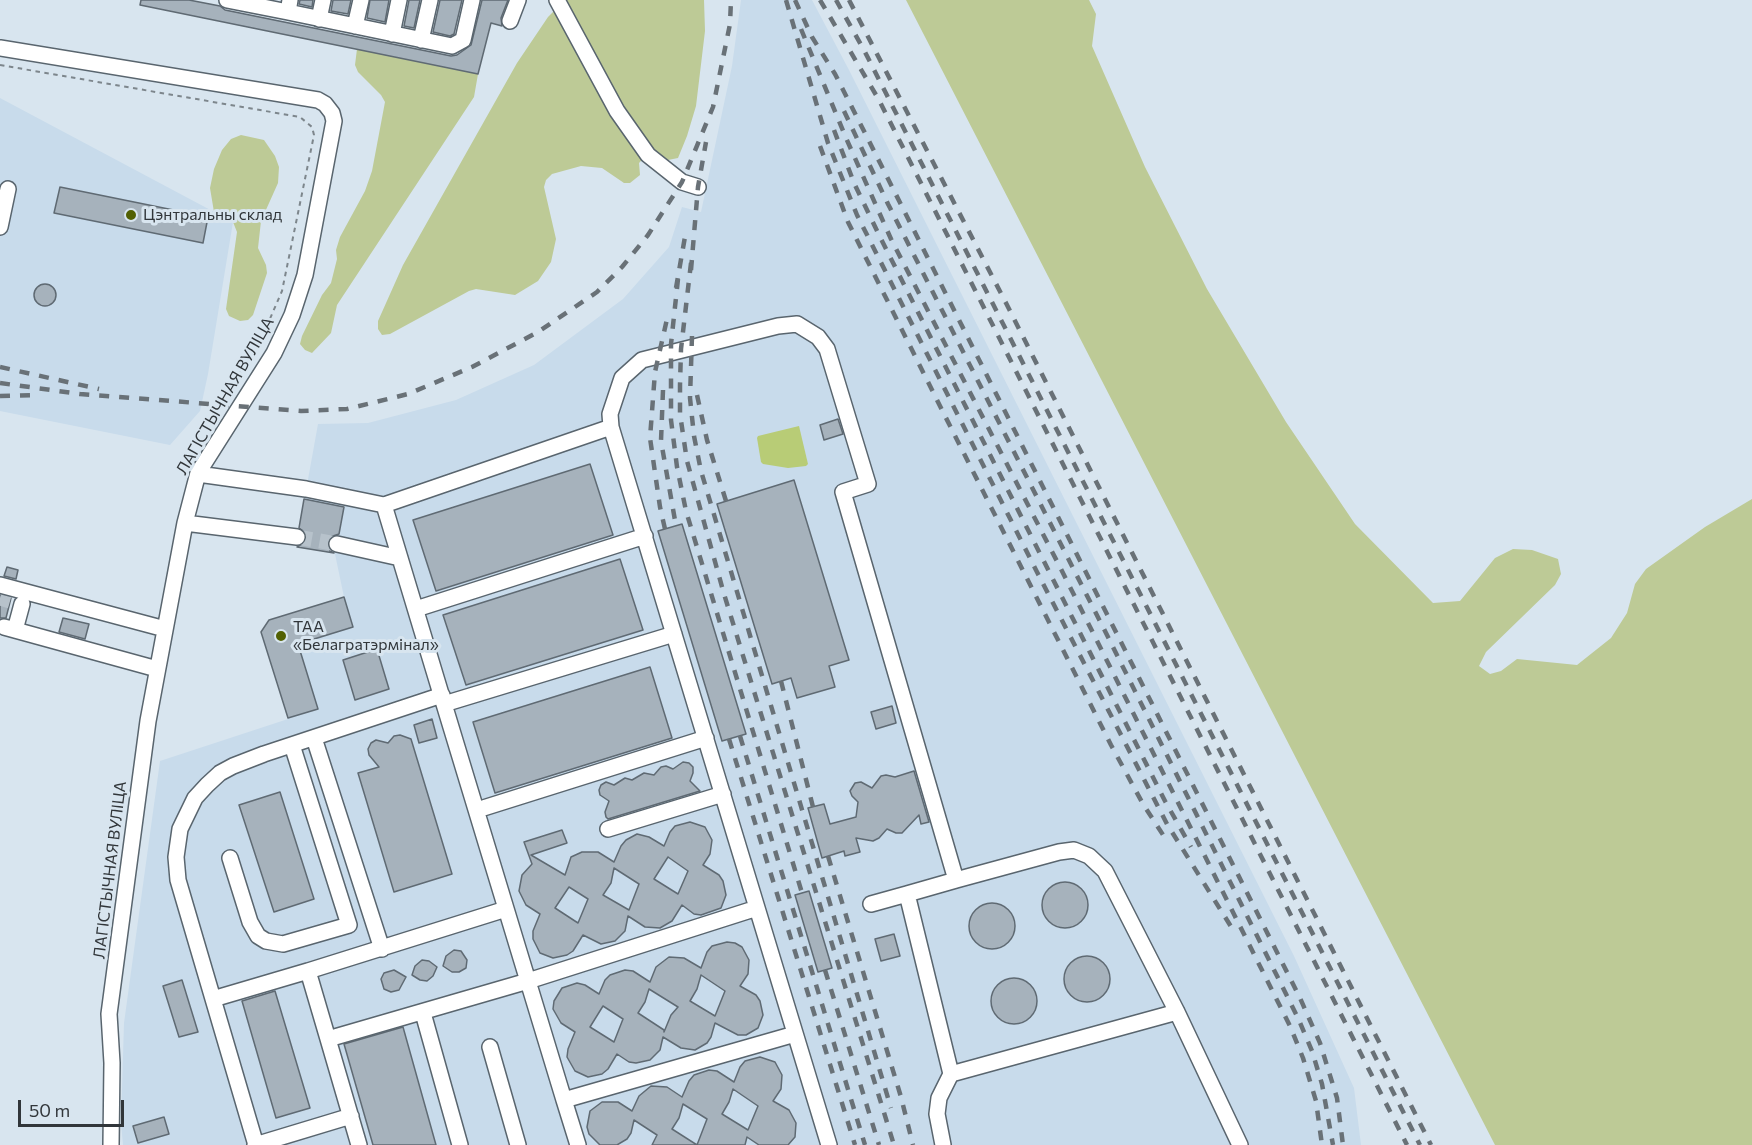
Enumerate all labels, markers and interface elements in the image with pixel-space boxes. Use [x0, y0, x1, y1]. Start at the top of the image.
place label: Цэнтральны склад [143, 205, 282, 225]
marker: Цэнтральны склад [124, 208, 138, 222]
street label: ЛАГІСТЫЧНАЯ ВУЛІЦА [172, 314, 278, 478]
place label: ТАА «Белагратэрмінал» [293, 617, 439, 655]
marker: ТАА «Белагратэрмінал» [274, 629, 288, 643]
street label: ЛАГІСТЫЧНАЯ ВУЛІЦА [90, 780, 130, 960]
scale bar [21, 1088, 128, 1126]
text: 50 m [29, 1099, 70, 1121]

